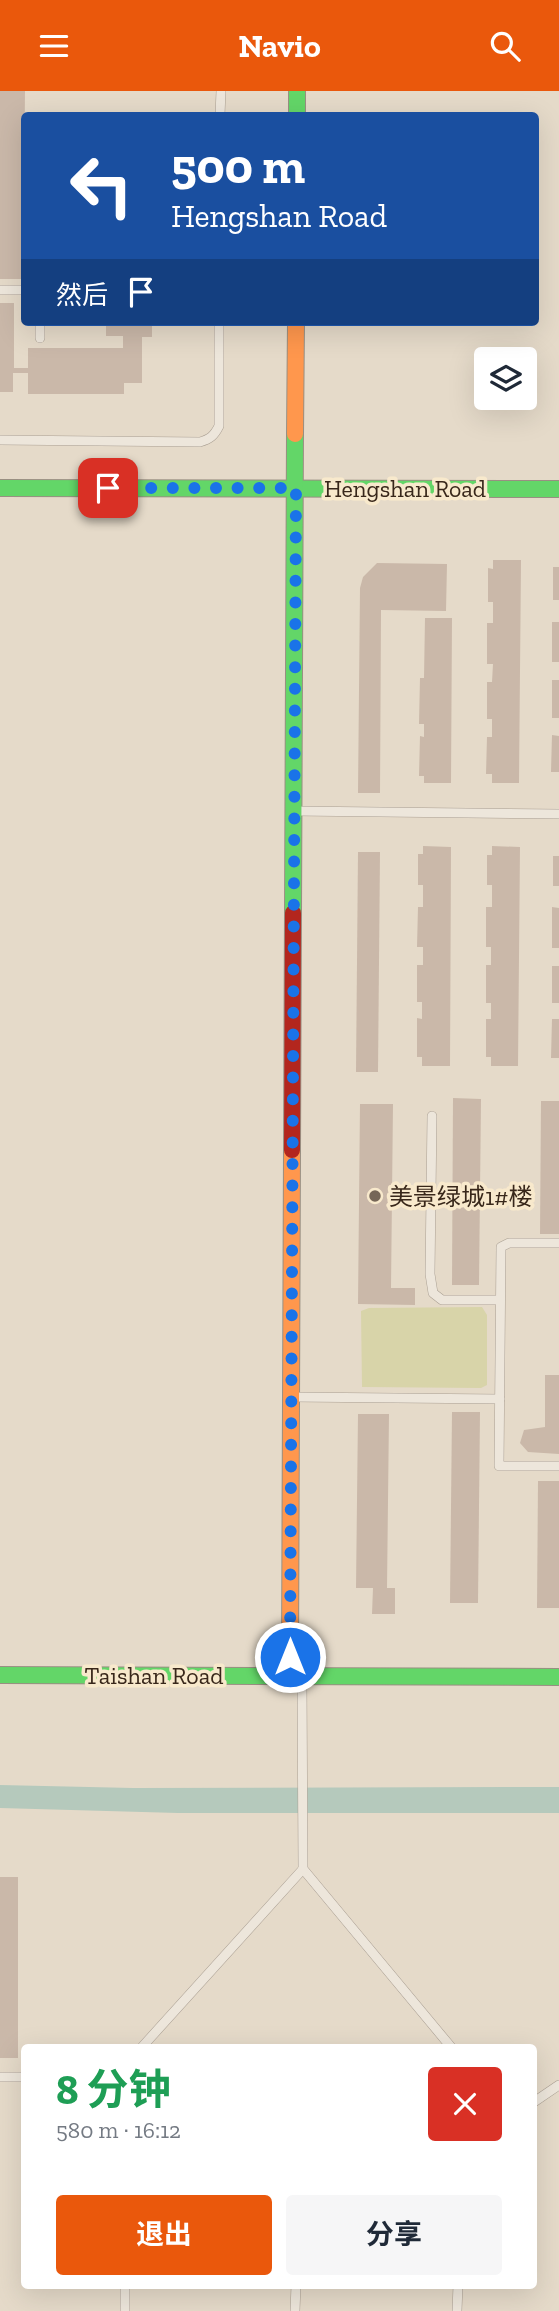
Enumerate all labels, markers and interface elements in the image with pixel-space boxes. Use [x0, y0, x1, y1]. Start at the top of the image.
icon: menu [35, 27, 73, 65]
text: Navio [238, 27, 321, 65]
icon: search [486, 27, 524, 65]
text: 500 m [171, 137, 305, 196]
icon: left [56, 140, 147, 231]
text: Hengshan Road [171, 197, 387, 235]
icon: arrive [122, 273, 160, 311]
text: 然后 [56, 279, 108, 311]
map controls [474, 347, 537, 410]
button: layers [474, 347, 537, 410]
pin [78, 458, 138, 518]
icon: arrive [89, 469, 127, 507]
street label: Hengshan Road [324, 474, 486, 503]
place label: 美景绿城1#楼 [389, 1182, 532, 1211]
marker: 美景绿城1#楼 [367, 1188, 383, 1204]
position arrow [253, 1620, 327, 1694]
street label: Taishan Road [85, 1661, 223, 1690]
text: 8 分钟 [56, 2064, 171, 2115]
button: close [428, 2067, 502, 2141]
text: 580 m · 16:12 [56, 2116, 181, 2144]
button: 退出 [56, 2195, 272, 2275]
button: 分享 [286, 2195, 502, 2275]

